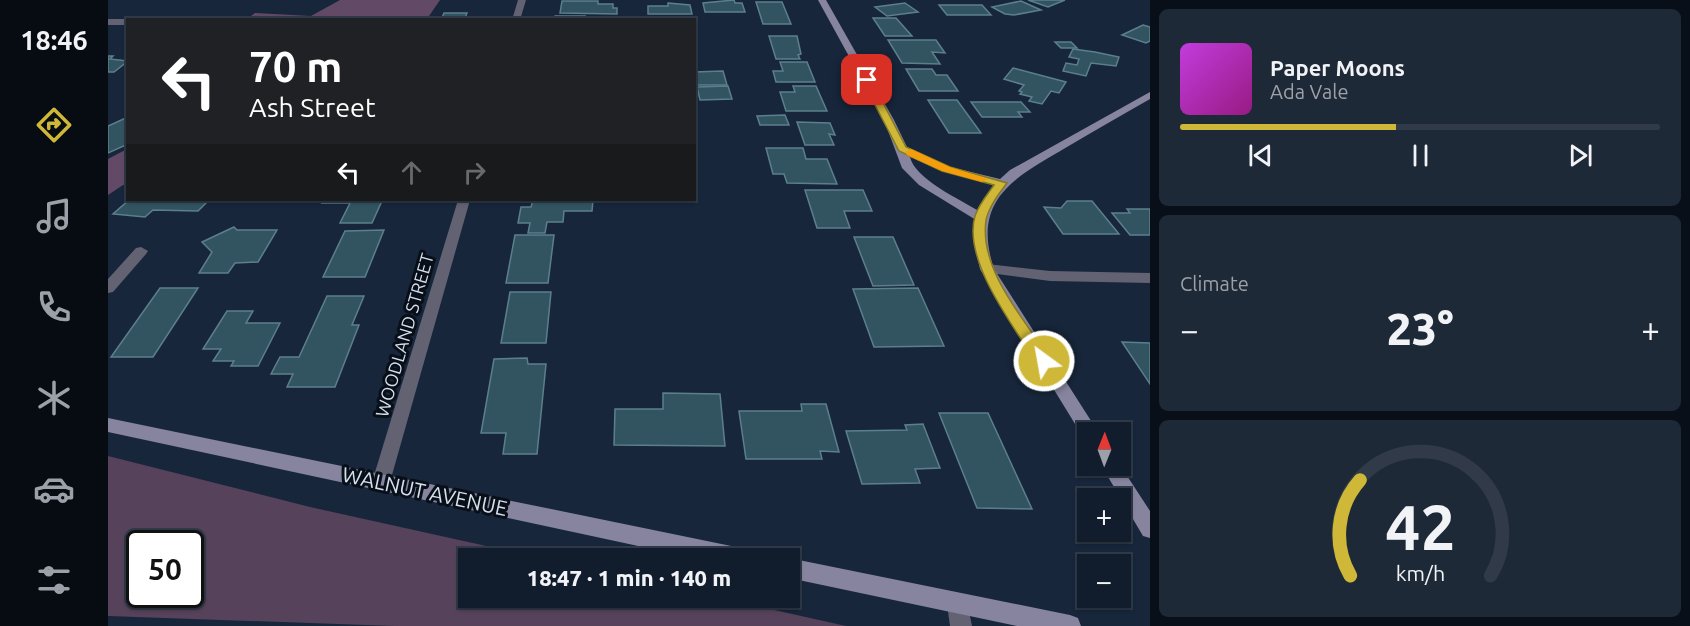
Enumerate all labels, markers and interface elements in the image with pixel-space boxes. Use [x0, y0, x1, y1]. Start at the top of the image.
text: 18:46 [20, 25, 88, 55]
icon: left [150, 42, 228, 120]
text: 70 m [249, 43, 343, 90]
pin [841, 54, 892, 105]
text: Paper Moons [1270, 55, 1405, 80]
icon: arrive [850, 63, 883, 96]
text: Ada Vale [1270, 80, 1348, 103]
text: Ash Street [249, 92, 376, 122]
icon: directions [33, 104, 75, 146]
icon: previous [1244, 139, 1277, 172]
icon: pause [1404, 139, 1437, 172]
icon: next [1564, 139, 1597, 172]
icon: left [332, 156, 365, 189]
icon: ahead [395, 156, 428, 189]
icon: right [458, 156, 491, 189]
icon: music [33, 195, 75, 237]
street label: WOODLAND STREET [371, 251, 437, 419]
text: Climate [1180, 272, 1249, 295]
icon: phone [33, 286, 75, 328]
text: 23° [1386, 303, 1454, 354]
text: − [1180, 311, 1199, 348]
text: + [1641, 311, 1660, 348]
position arrow [1012, 329, 1076, 393]
icon: climate [33, 377, 75, 419]
north arrow [1077, 422, 1131, 476]
map controls [1077, 422, 1131, 608]
street label: WALNUT AVENUE [340, 462, 510, 520]
icon: car [33, 468, 75, 510]
button: + [1077, 488, 1131, 542]
text: 42 [1385, 492, 1455, 562]
speed limit sign: 50 [126, 530, 204, 608]
button: − [1077, 554, 1131, 608]
icon: filters [33, 559, 75, 601]
text: km/h [1395, 561, 1445, 585]
text: 18:47 · 1 min · 140 m [527, 565, 731, 590]

